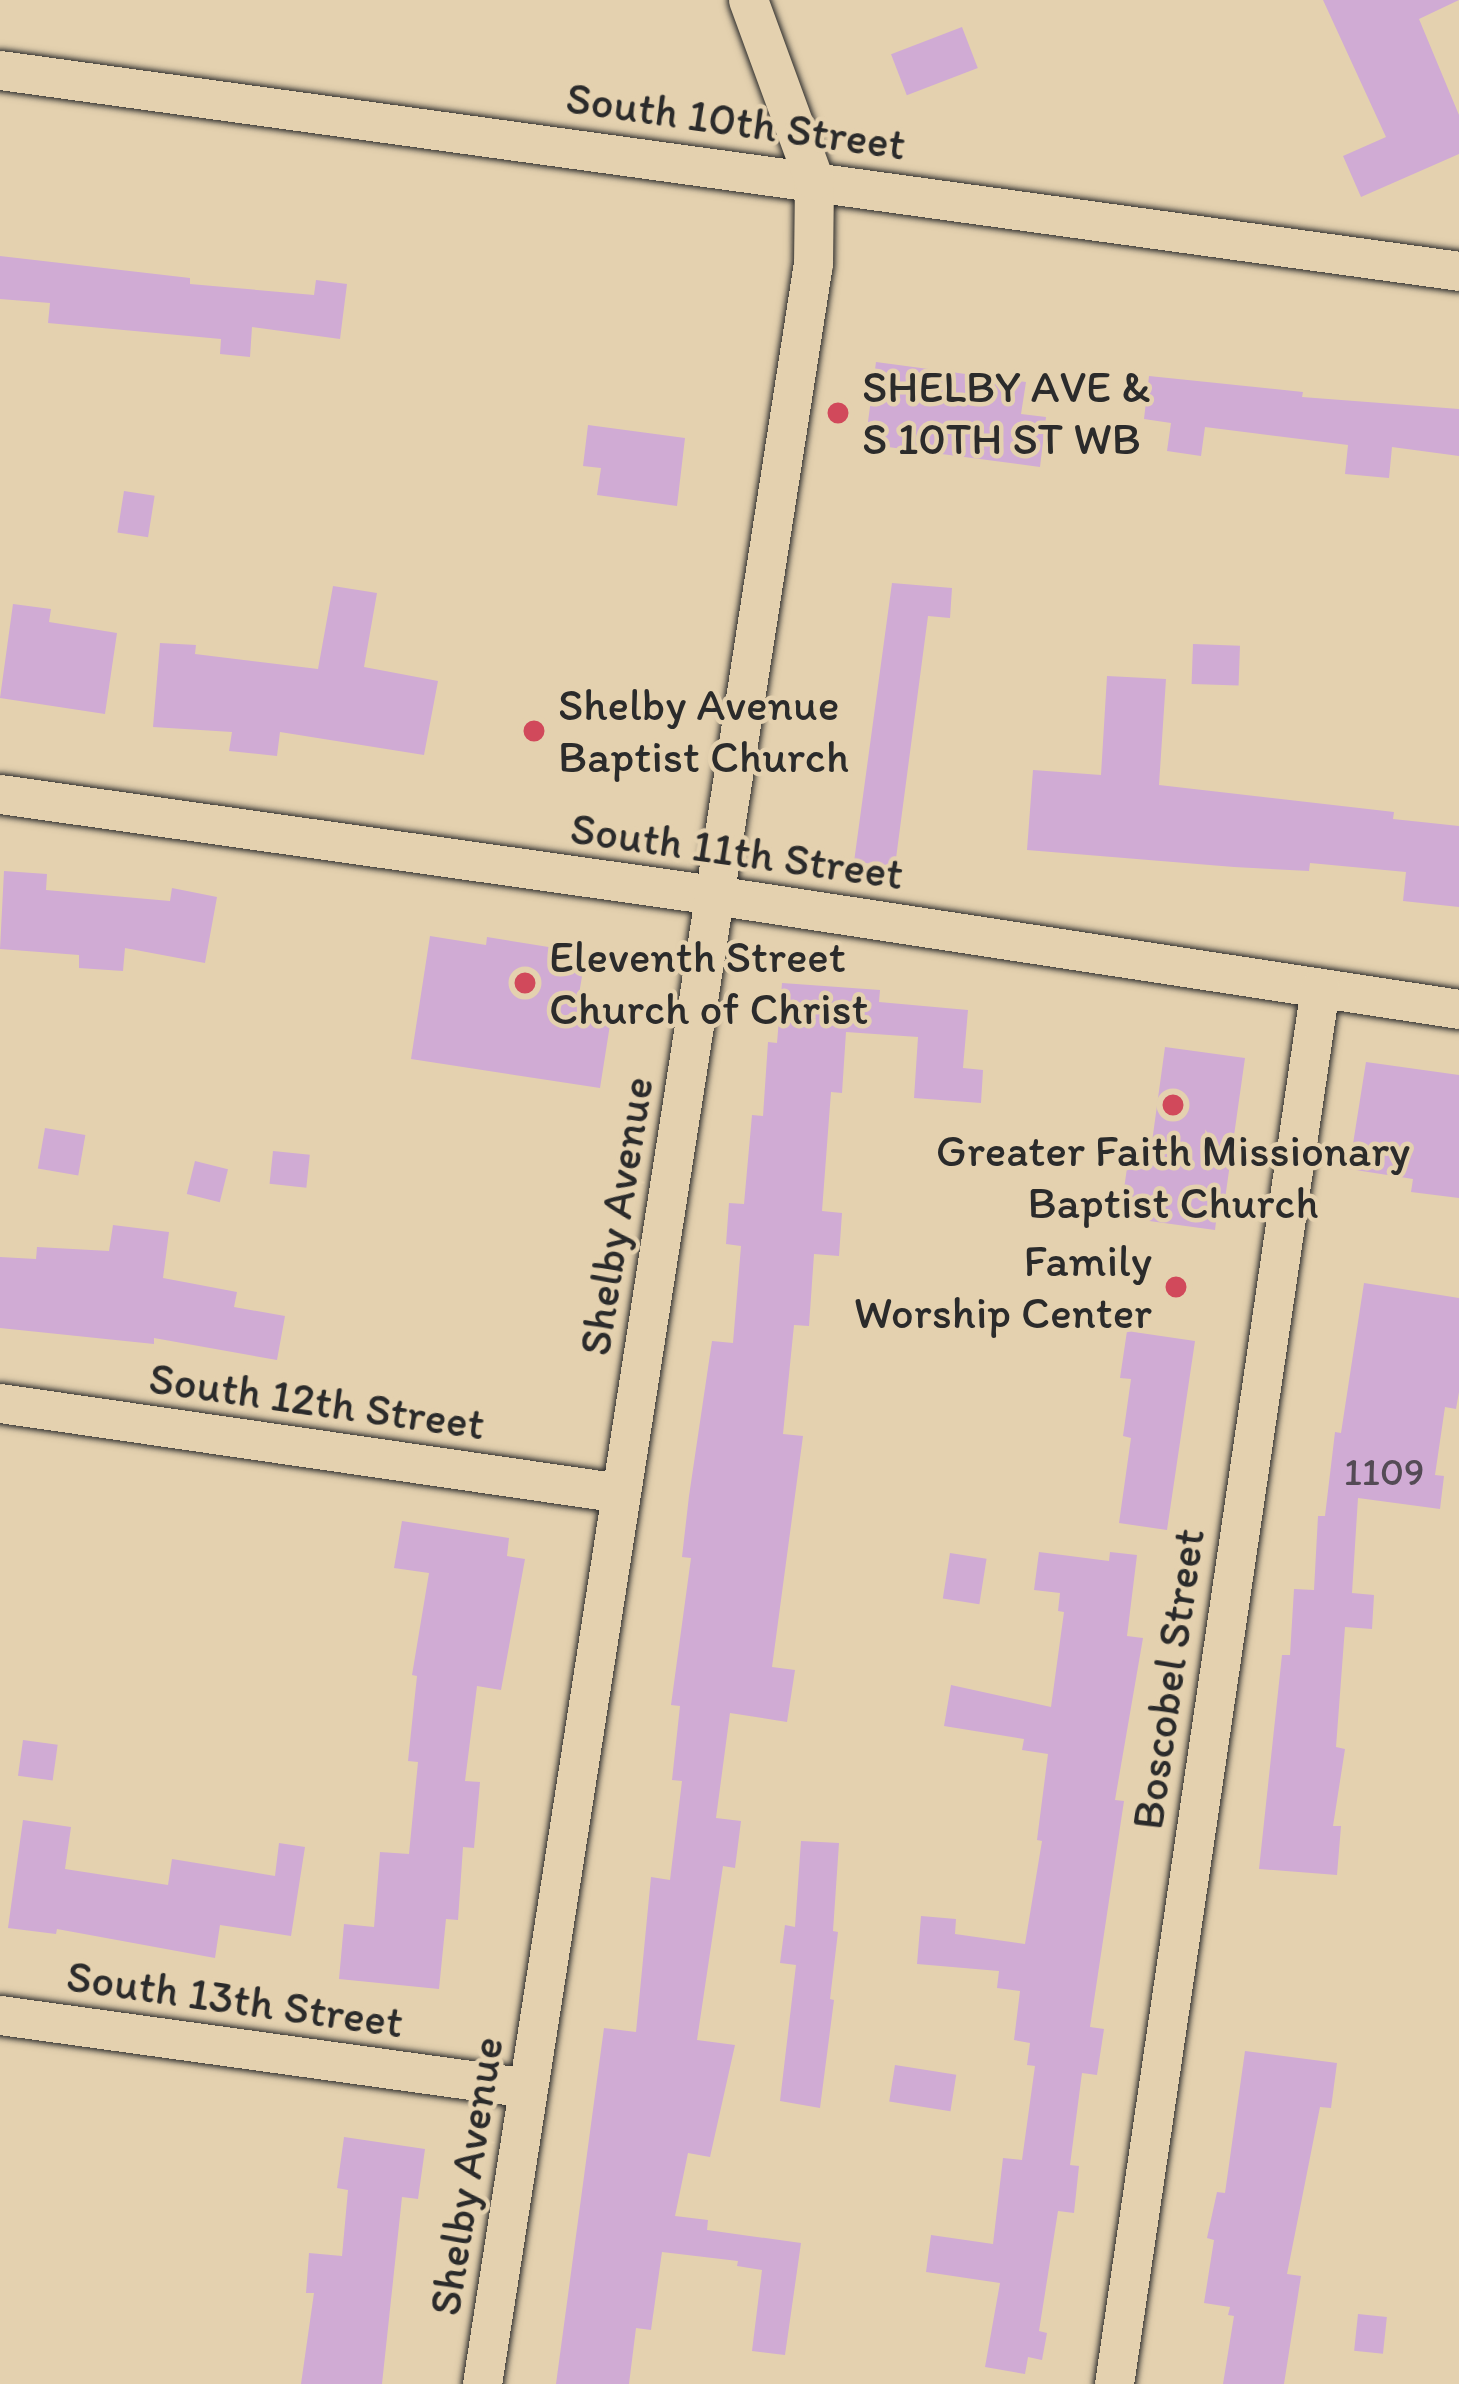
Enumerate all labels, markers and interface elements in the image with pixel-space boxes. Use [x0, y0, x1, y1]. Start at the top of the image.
street label: South 10th Street [564, 71, 908, 171]
place label: SHELBY AVE & S 10TH ST WB [862, 360, 1149, 466]
marker: SHELBY AVE & S 10TH ST WB [825, 400, 851, 426]
place label: Shelby Avenue Baptist Church [558, 678, 850, 784]
marker: Shelby Avenue Baptist Church [521, 718, 547, 744]
street label: South 11th Street [568, 801, 906, 901]
place label: Eleventh Street Church of Christ [549, 930, 868, 1036]
marker: Eleventh Street Church of Christ [512, 970, 538, 996]
street label: Shelby Avenue [567, 1074, 665, 1358]
marker: Greater Faith Missionary Baptist Church [1160, 1092, 1186, 1118]
place label: Greater Faith Missionary Baptist Church [936, 1124, 1410, 1230]
place label: Family Worship Center [853, 1234, 1152, 1340]
marker: Family Worship Center [1163, 1274, 1189, 1300]
street label: South 12th Street [147, 1351, 487, 1451]
house number: 1109 [1344, 1449, 1424, 1495]
street label: Boscobel Street [1120, 1525, 1216, 1833]
street label: South 13th Street [64, 1949, 406, 2049]
street label: Shelby Avenue [417, 2034, 515, 2318]

